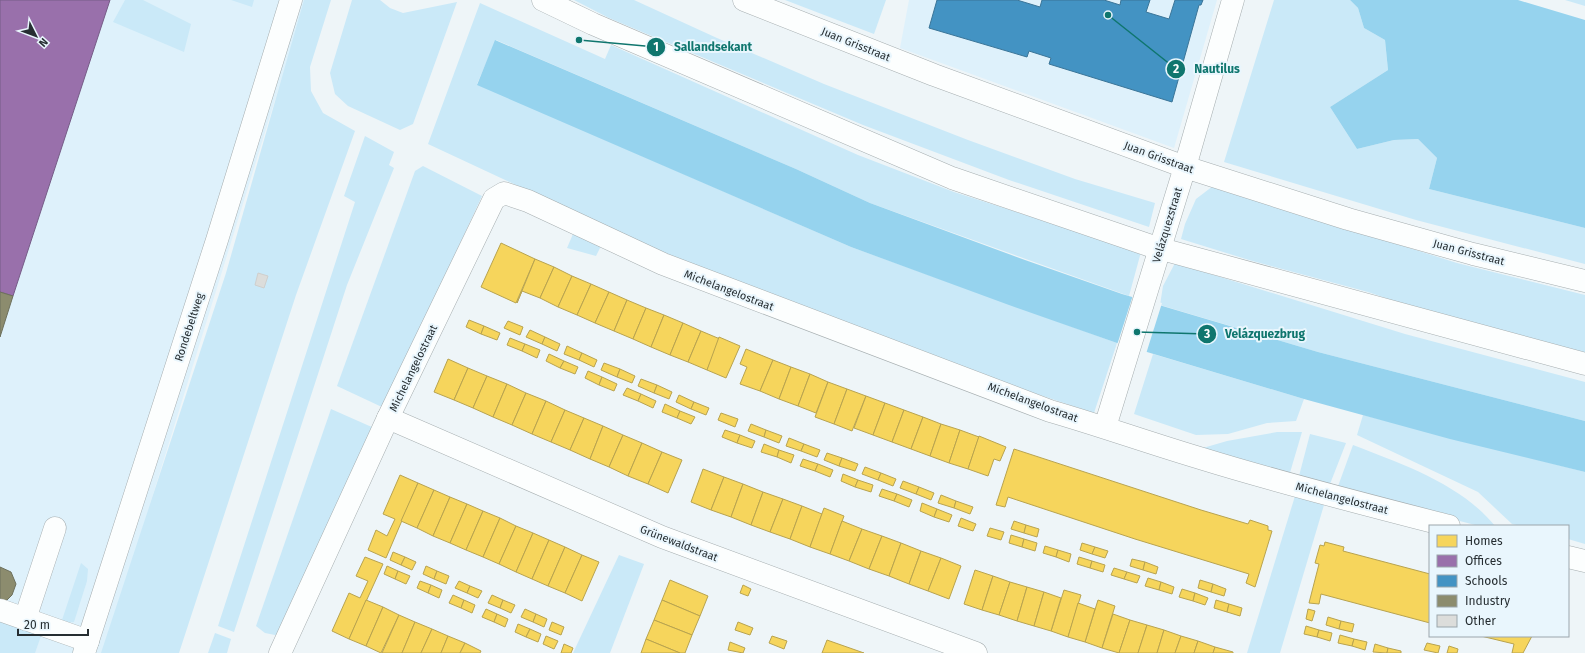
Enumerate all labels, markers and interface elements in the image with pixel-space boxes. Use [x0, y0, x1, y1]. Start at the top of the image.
north arrow [16, 16, 56, 56]
street label: Juan Grisstraat [819, 25, 892, 64]
text: N [36, 35, 50, 49]
callout: Sallandsekant [646, 35, 760, 59]
text: 1 [653, 40, 659, 54]
text: Sallandsekant [674, 40, 752, 54]
callout: Nautilus [1166, 57, 1248, 81]
text: 2 [1173, 62, 1179, 76]
text: Nautilus [1194, 62, 1240, 76]
street label: Juan Grisstraat [1122, 139, 1196, 176]
street label: Velázquezstraat [1150, 186, 1185, 264]
street label: Juan Grisstraat [1432, 237, 1506, 268]
street label: Michelangelostraat [682, 267, 775, 314]
street label: Rondebeltweg [172, 291, 207, 363]
callout: Velázquezbrug [1197, 322, 1313, 346]
street label: Michelangelostraat [387, 323, 440, 414]
text: 3 [1203, 327, 1210, 341]
text: Velázquezbrug [1224, 327, 1305, 341]
street label: Michelangelostraat [986, 380, 1080, 425]
street label: Michelangelostraat [1294, 480, 1389, 517]
street label: Grünewaldstraat [638, 523, 720, 564]
legend [1429, 525, 1569, 637]
text: Homes [1465, 534, 1503, 548]
text: Offices [1465, 554, 1502, 568]
text: Schools [1465, 574, 1508, 588]
text: Industry [1465, 594, 1510, 608]
scale bar [18, 611, 88, 637]
text: Other [1465, 614, 1496, 628]
text: 20 m [24, 618, 50, 632]

